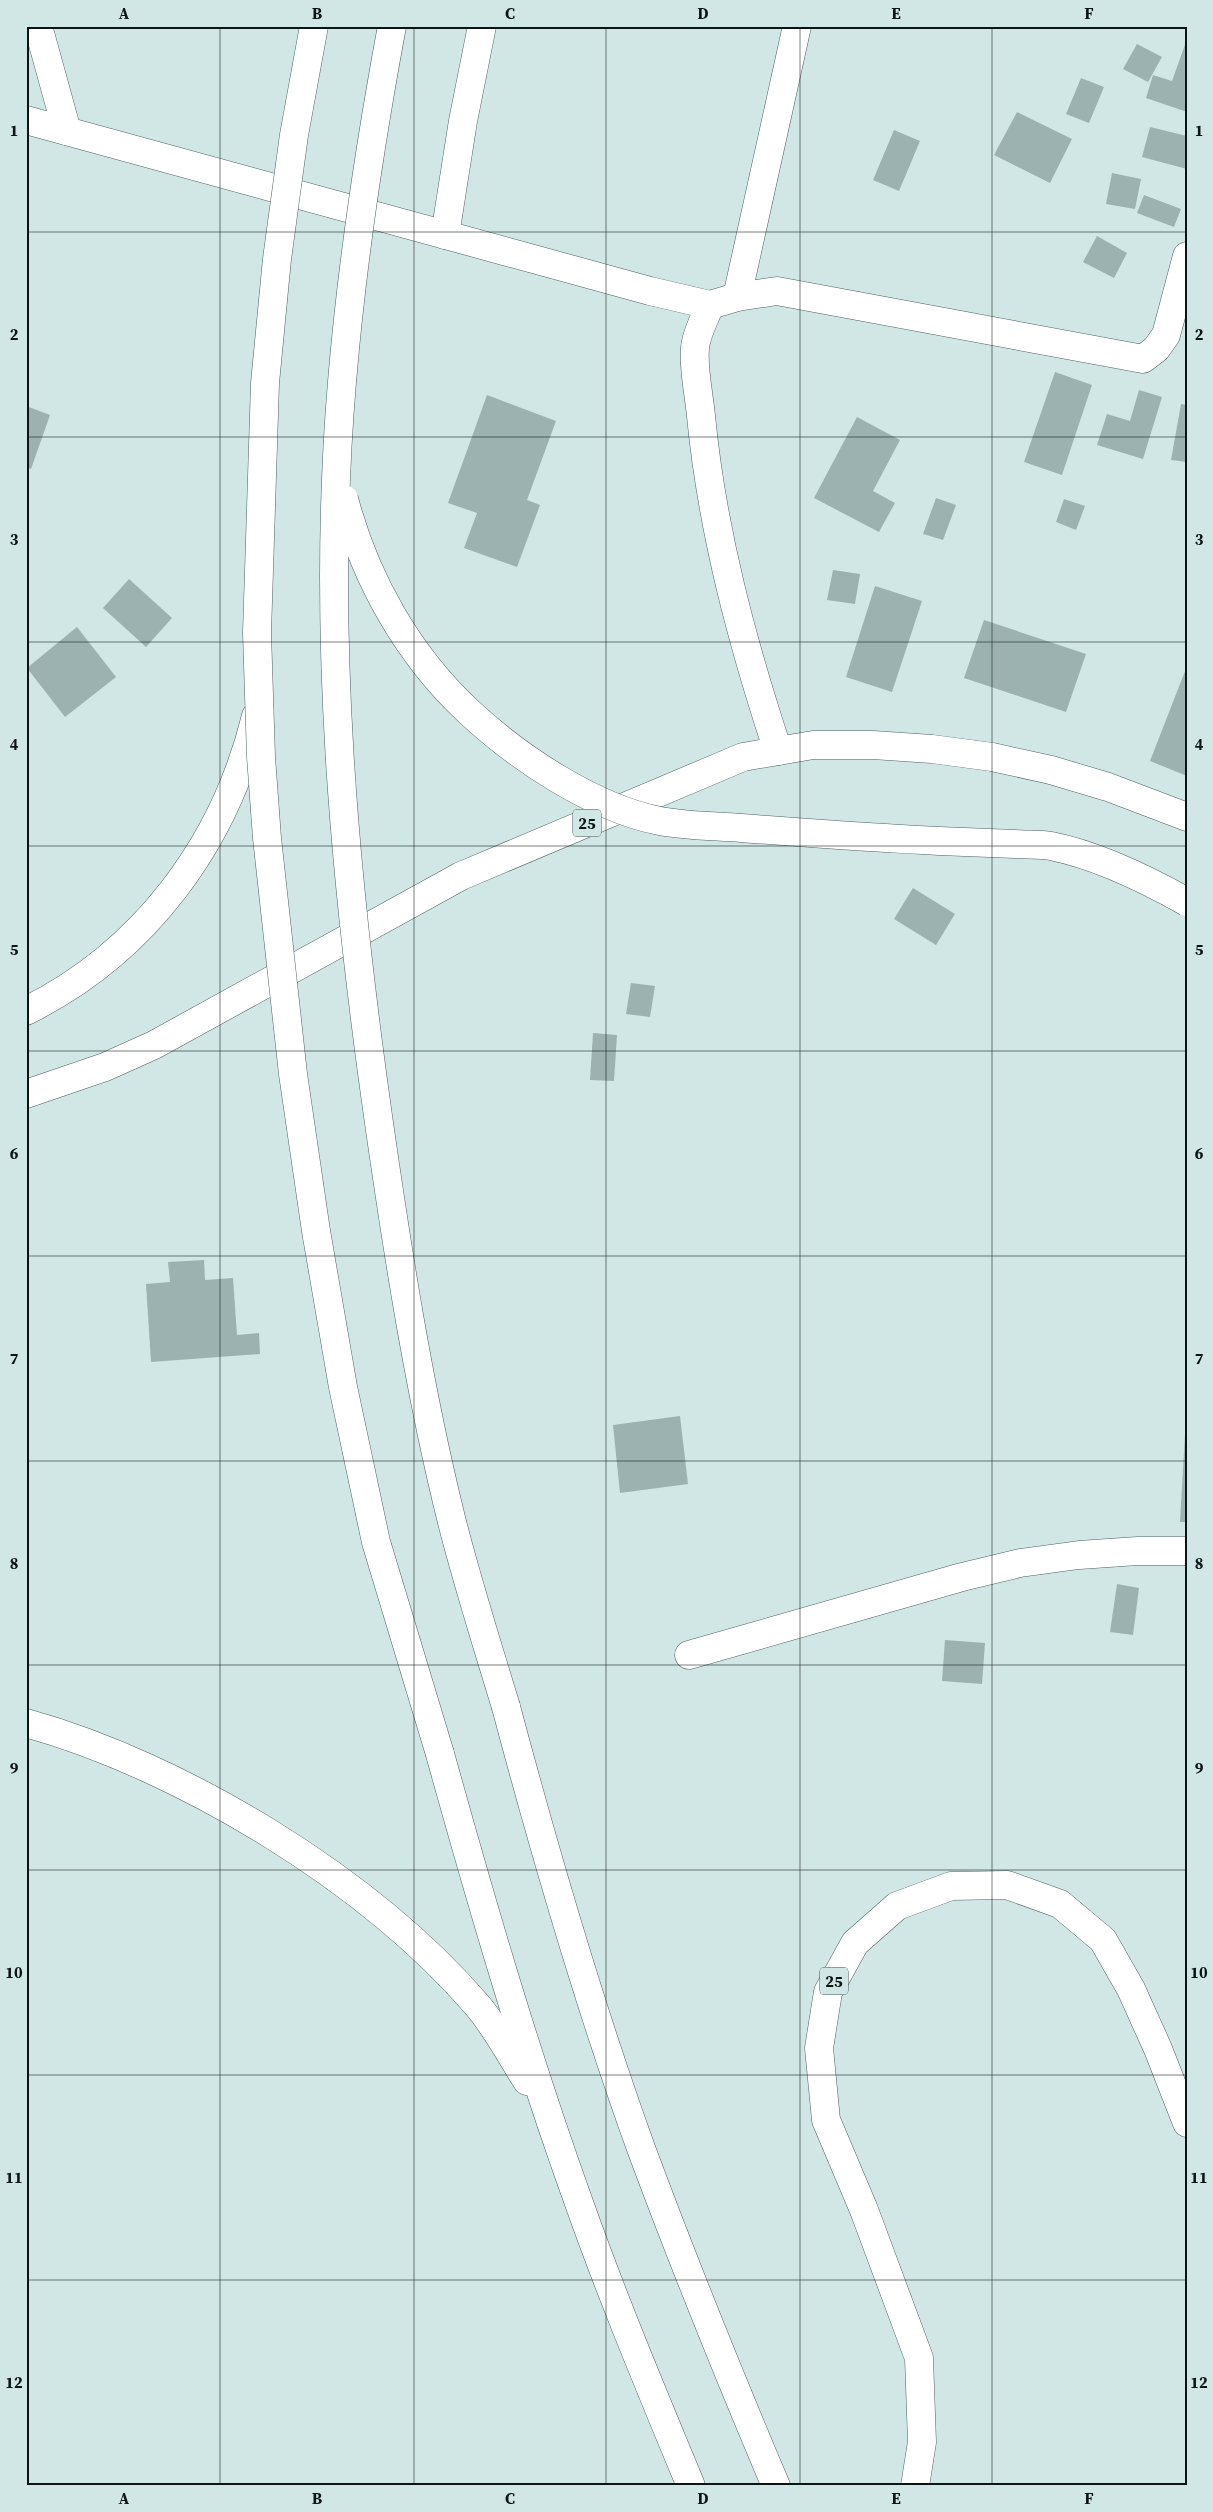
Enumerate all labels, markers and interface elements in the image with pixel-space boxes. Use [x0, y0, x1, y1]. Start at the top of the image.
text: A [119, 2, 130, 24]
text: B [312, 2, 323, 24]
text: C [505, 2, 515, 24]
text: D [697, 2, 709, 24]
text: E [891, 2, 901, 24]
text: F [1084, 2, 1094, 24]
text: 1 [10, 119, 18, 141]
text: 1 [1195, 119, 1203, 141]
text: 2 [10, 323, 19, 345]
text: 2 [1195, 323, 1204, 345]
text: 3 [10, 528, 19, 550]
text: 3 [1195, 528, 1204, 550]
text: 4 [10, 733, 19, 755]
text: 4 [1195, 733, 1204, 755]
road number: 25 [573, 810, 601, 836]
text: 5 [10, 938, 19, 960]
text: 5 [1195, 938, 1204, 960]
text: 6 [10, 1142, 19, 1164]
text: 6 [1195, 1142, 1204, 1164]
text: 7 [10, 1347, 19, 1369]
text: 7 [1195, 1347, 1204, 1369]
text: 8 [10, 1552, 18, 1574]
text: 8 [1195, 1552, 1203, 1574]
text: 9 [10, 1757, 19, 1779]
text: 9 [1195, 1757, 1204, 1779]
text: 10 [5, 1961, 23, 1983]
text: 10 [1190, 1961, 1208, 1983]
road number: 25 [820, 1968, 848, 1994]
text: 11 [5, 2166, 23, 2188]
text: 11 [1190, 2166, 1208, 2188]
text: 12 [5, 2371, 23, 2393]
text: 12 [1190, 2371, 1208, 2393]
text: A [119, 2487, 130, 2509]
text: B [312, 2487, 323, 2509]
text: C [505, 2487, 515, 2509]
text: D [697, 2487, 709, 2509]
text: E [891, 2487, 901, 2509]
text: F [1084, 2487, 1094, 2509]

